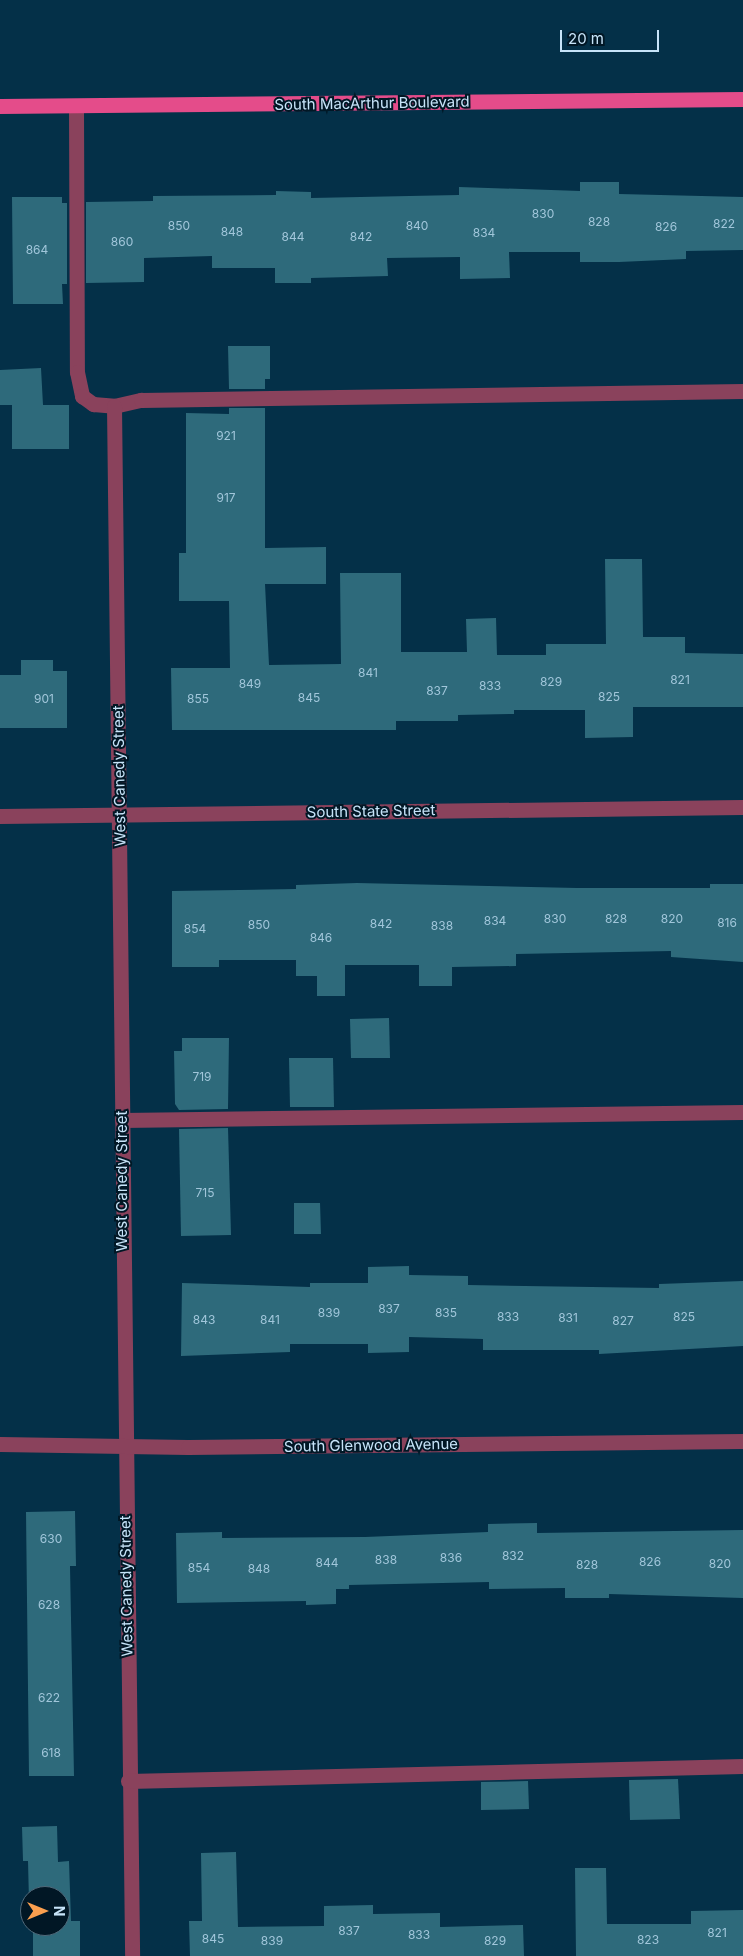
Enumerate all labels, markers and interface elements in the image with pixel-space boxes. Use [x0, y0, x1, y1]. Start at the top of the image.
scale bar [563, 20, 662, 52]
text: 20 m [568, 29, 604, 48]
street label: South MacArthur Boulevard [274, 92, 470, 114]
house number: 830 [532, 207, 554, 221]
house number: 828 [588, 215, 610, 229]
house number: 822 [713, 217, 735, 231]
house number: 850 [168, 219, 190, 233]
house number: 840 [406, 219, 428, 233]
house number: 826 [655, 220, 677, 234]
house number: 848 [221, 225, 243, 239]
house number: 834 [473, 226, 495, 240]
house number: 844 [282, 230, 304, 244]
house number: 842 [350, 230, 372, 244]
house number: 860 [111, 235, 133, 249]
house number: 864 [26, 243, 48, 257]
house number: 921 [216, 429, 236, 443]
house number: 917 [216, 491, 236, 505]
house number: 841 [358, 666, 378, 680]
house number: 821 [670, 673, 690, 687]
house number: 829 [540, 675, 562, 689]
house number: 849 [239, 677, 261, 691]
house number: 833 [479, 679, 501, 693]
house number: 837 [426, 684, 448, 698]
house number: 825 [598, 690, 620, 704]
house number: 845 [298, 691, 320, 705]
house number: 901 [34, 692, 54, 706]
house number: 855 [187, 692, 209, 706]
street label: West Canedy Street [109, 705, 129, 847]
street label: South State Street [307, 801, 435, 821]
house number: 830 [544, 912, 566, 926]
house number: 828 [605, 912, 627, 926]
house number: 820 [661, 912, 683, 926]
house number: 834 [484, 914, 506, 928]
house number: 816 [717, 916, 737, 930]
house number: 842 [370, 917, 392, 931]
house number: 850 [248, 918, 270, 932]
house number: 838 [431, 919, 453, 933]
house number: 854 [184, 922, 206, 936]
house number: 846 [310, 931, 332, 945]
house number: 719 [192, 1070, 212, 1084]
street label: West Canedy Street [113, 1110, 131, 1252]
house number: 715 [196, 1186, 214, 1200]
house number: 837 [378, 1302, 400, 1316]
house number: 839 [318, 1306, 340, 1320]
house number: 835 [435, 1306, 457, 1320]
house number: 833 [497, 1310, 519, 1324]
house number: 825 [673, 1310, 695, 1324]
house number: 831 [558, 1311, 578, 1325]
house number: 843 [193, 1313, 215, 1327]
house number: 841 [260, 1313, 280, 1327]
house number: 827 [612, 1314, 634, 1328]
street label: South Glenwood Avenue [284, 1434, 458, 1456]
street label: West Canedy Street [116, 1515, 136, 1657]
house number: 630 [40, 1532, 62, 1546]
house number: 832 [502, 1549, 524, 1563]
house number: 836 [440, 1551, 462, 1565]
house number: 838 [375, 1553, 397, 1567]
house number: 826 [639, 1555, 661, 1569]
house number: 844 [316, 1556, 338, 1570]
house number: 820 [709, 1557, 731, 1571]
house number: 828 [576, 1558, 598, 1572]
house number: 854 [188, 1561, 210, 1575]
house number: 848 [248, 1562, 270, 1576]
house number: 628 [38, 1598, 60, 1612]
house number: 622 [38, 1691, 60, 1705]
house number: 618 [41, 1746, 61, 1760]
north arrow [20, 1886, 70, 1936]
text: N [51, 1906, 68, 1916]
house number: 837 [338, 1924, 360, 1938]
house number: 821 [707, 1926, 727, 1940]
house number: 833 [408, 1928, 430, 1942]
house number: 845 [202, 1932, 224, 1946]
house number: 823 [637, 1933, 659, 1947]
house number: 839 [261, 1934, 283, 1948]
house number: 829 [484, 1934, 506, 1948]

